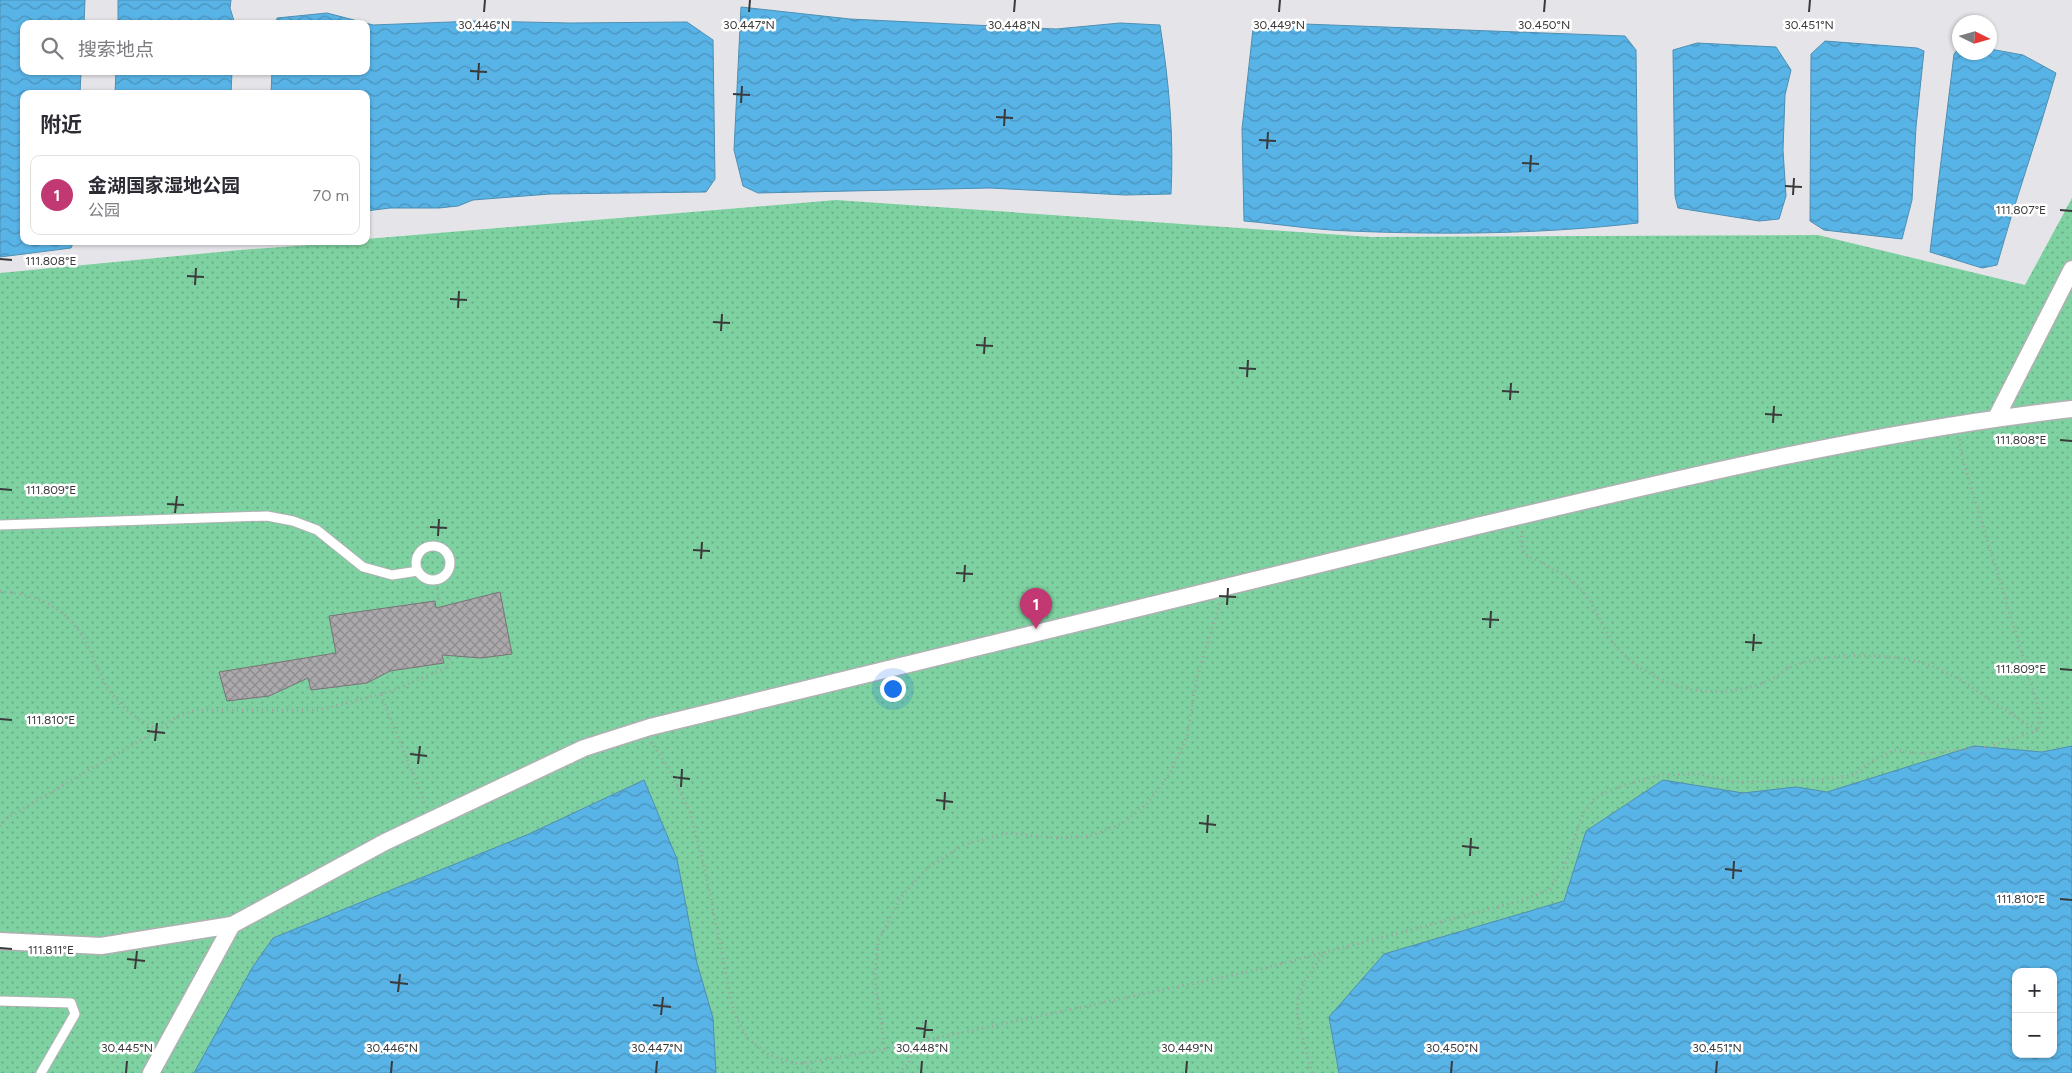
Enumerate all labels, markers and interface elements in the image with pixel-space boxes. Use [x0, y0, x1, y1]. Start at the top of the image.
north arrow [1952, 15, 1997, 60]
text: 30.446°N [458, 18, 510, 32]
text: 30.447°N [723, 18, 775, 32]
text: 30.448°N [988, 18, 1040, 32]
text: 30.449°N [1253, 18, 1305, 32]
text: 30.450°N [1518, 18, 1570, 32]
text: 30.451°N [1784, 18, 1834, 32]
search box [20, 20, 370, 75]
icon: search [38, 34, 66, 62]
text: 搜索地点 [78, 38, 154, 61]
text: 附近 [40, 112, 82, 137]
text: 金湖国家湿地公园 [88, 174, 240, 197]
text: 1 [54, 186, 60, 205]
text: 70 m [313, 186, 349, 205]
text: 公园 [88, 201, 120, 220]
text: 111.807°E [1996, 203, 2046, 217]
text: 111.808°E [25, 254, 77, 268]
text: 111.808°E [1995, 433, 2047, 447]
text: 111.809°E [26, 483, 76, 497]
pin: 1 [1020, 588, 1052, 629]
text: 111.809°E [1996, 662, 2046, 676]
your location [880, 676, 906, 702]
text: 111.810°E [27, 713, 75, 727]
text: 111.810°E [1997, 892, 2045, 906]
text: 111.811°E [28, 943, 74, 957]
map controls [2012, 968, 2057, 1058]
button: + [2012, 968, 2057, 1013]
button: − [2012, 1013, 2057, 1058]
text: 30.445°N [101, 1041, 153, 1055]
text: 30.446°N [366, 1041, 418, 1055]
text: 30.447°N [631, 1041, 683, 1055]
text: 30.448°N [896, 1041, 948, 1055]
text: 30.449°N [1161, 1041, 1213, 1055]
text: 30.450°N [1426, 1041, 1478, 1055]
text: 30.451°N [1692, 1041, 1742, 1055]

